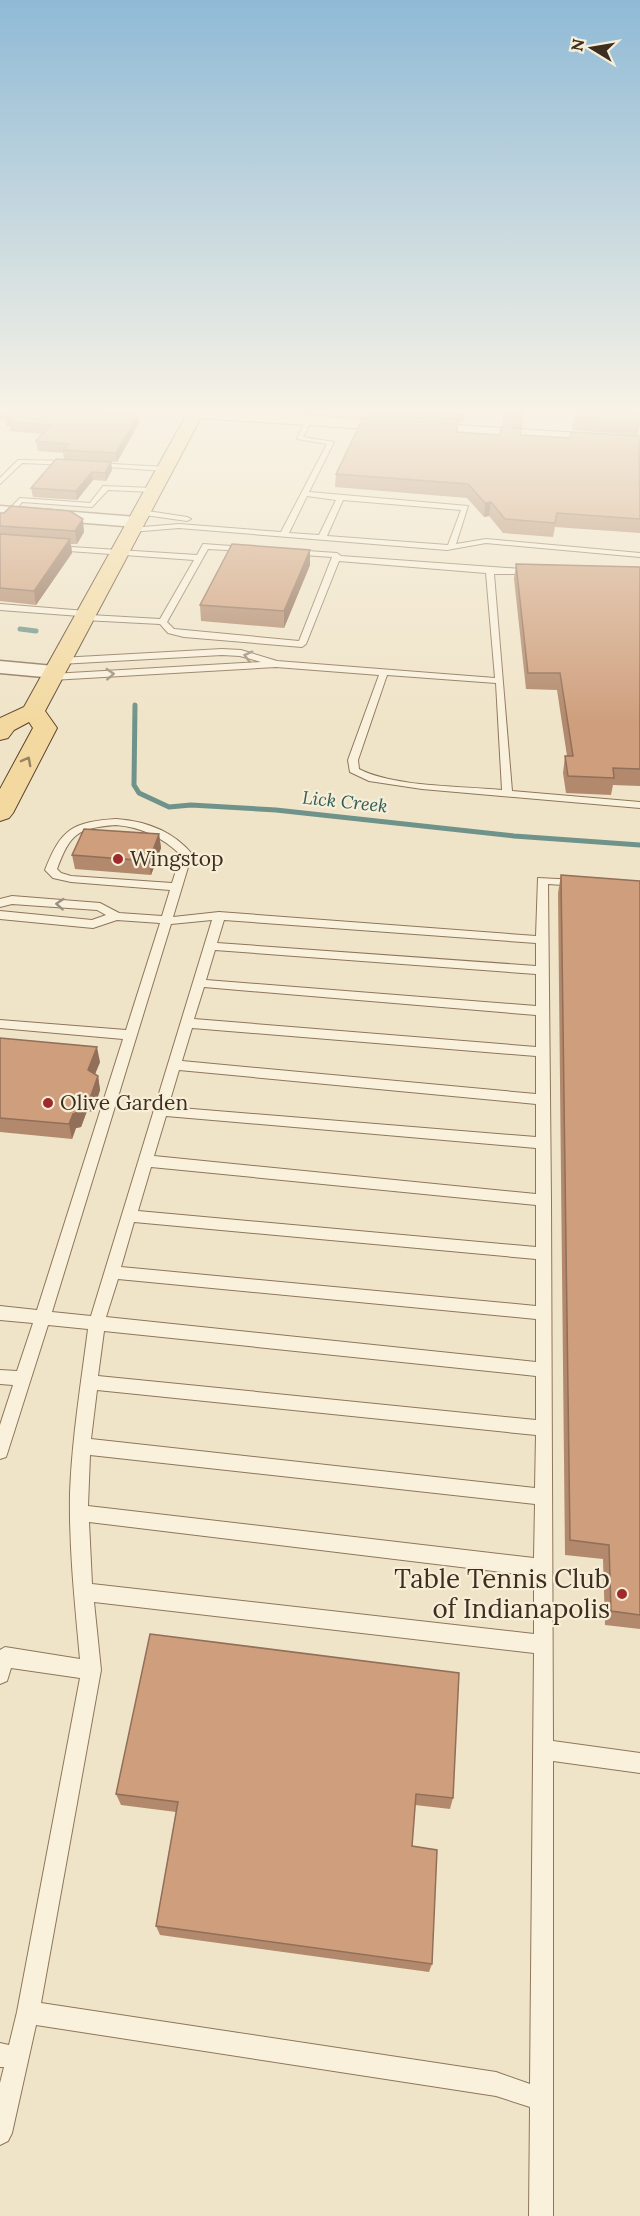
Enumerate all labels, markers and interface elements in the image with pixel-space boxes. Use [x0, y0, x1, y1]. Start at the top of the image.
north arrow [562, 18, 622, 78]
text: N [566, 37, 588, 53]
one-way arrow [243, 650, 253, 663]
one-way arrow [105, 667, 114, 680]
one-way arrow [20, 757, 31, 767]
water label: Lick Creek [301, 786, 389, 817]
place label: Wingstop [130, 845, 223, 872]
marker: Wingstop [111, 852, 125, 866]
one-way arrow [56, 898, 65, 911]
place label: Olive Garden [60, 1089, 188, 1116]
marker: Olive Garden [41, 1096, 55, 1110]
place label: Table Tennis Club of Indianapolis [394, 1562, 610, 1625]
marker: Table Tennis Club of Indianapolis [615, 1587, 629, 1601]

